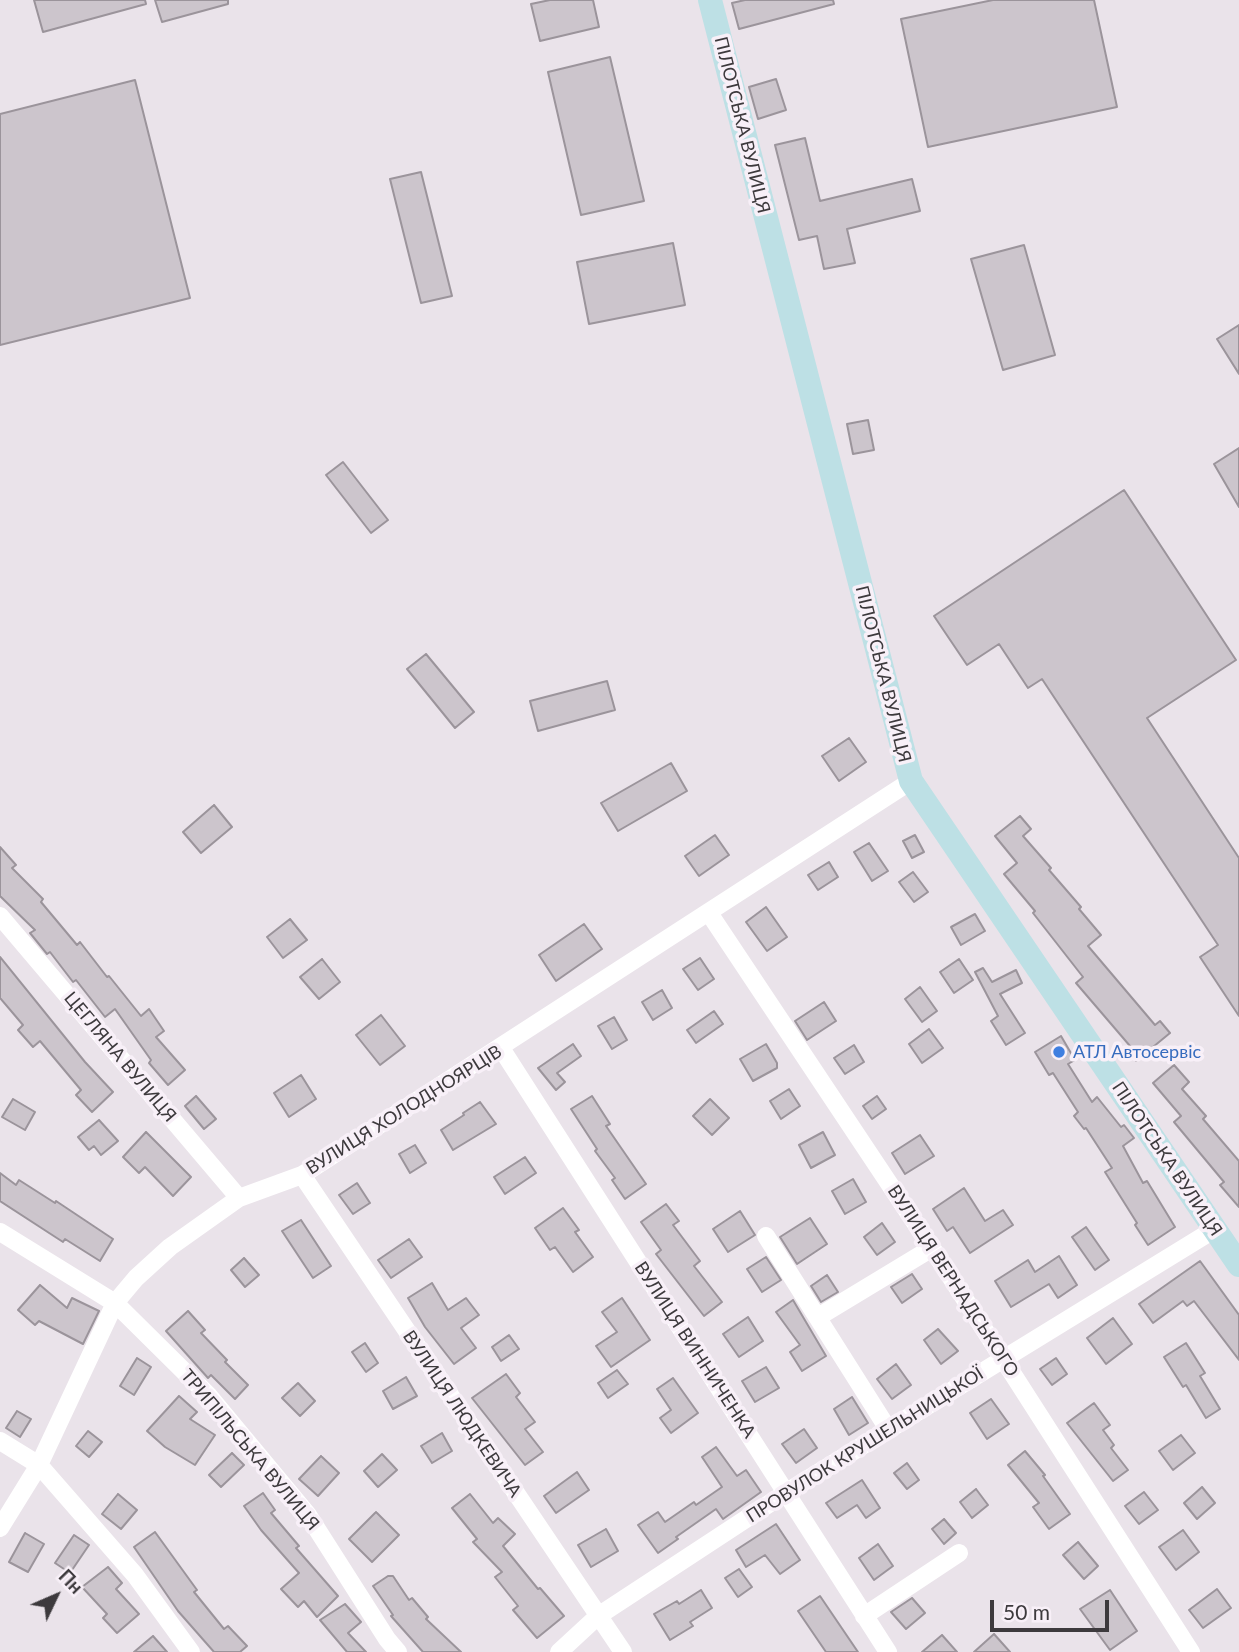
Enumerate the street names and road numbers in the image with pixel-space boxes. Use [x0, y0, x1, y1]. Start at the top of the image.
street label: ПІЛОТСЬКА ВУЛИЦЯ [710, 34, 774, 216]
street label: ПІЛОТСЬКА ВУЛИЦЯ [851, 583, 915, 765]
street label: ЦЕГЛЯНА ВУЛИЦЯ [59, 988, 181, 1126]
street label: ВУЛИЦЯ ХОЛОДНОЯРЦІВ [302, 1041, 506, 1179]
street label: ПІЛОТСЬКА ВУЛИЦЯ [1107, 1078, 1227, 1240]
street label: ВУЛИЦЯ ВЕРНАДСЬКОГО [883, 1181, 1023, 1381]
street label: ВУЛИЦЯ ВИННИЧЕНКА [630, 1258, 760, 1442]
street label: ВУЛИЦЯ ЛЮДКЕВИЧА [398, 1327, 526, 1501]
street label: ПРОВУЛОК КРУШЕЛЬНИЦЬКОЇ [742, 1363, 988, 1527]
street label: ТРИПІЛЬСЬКА ВУЛИЦЯ [176, 1365, 324, 1535]

